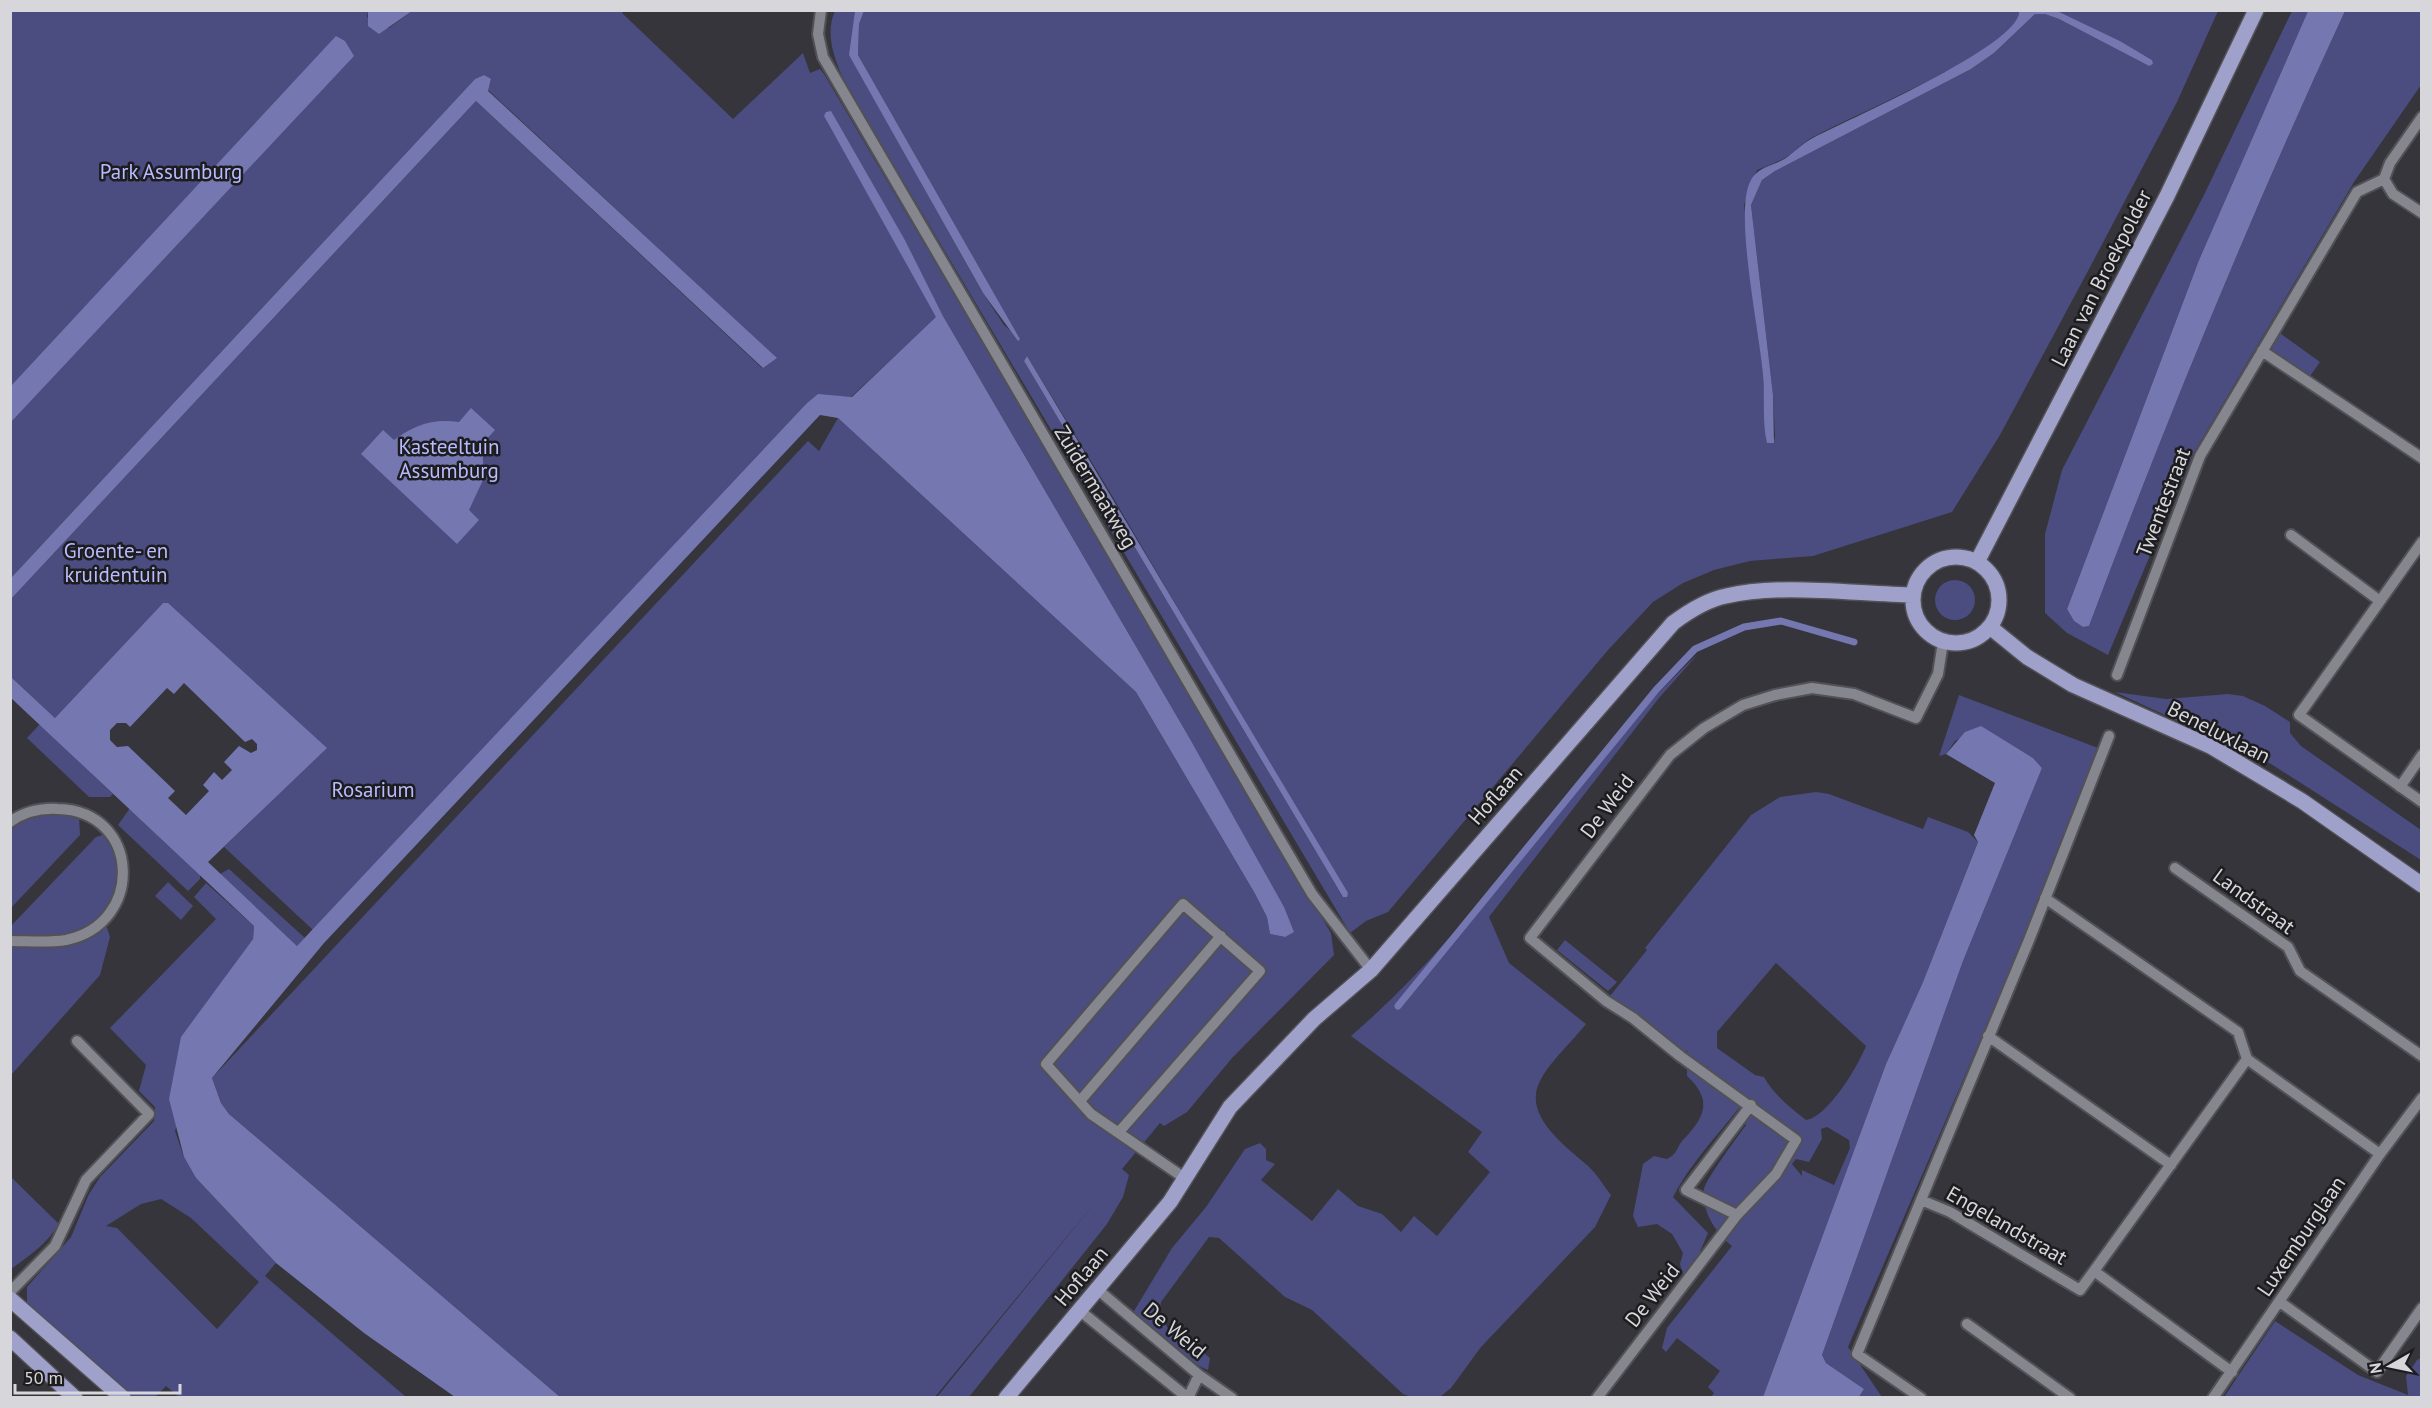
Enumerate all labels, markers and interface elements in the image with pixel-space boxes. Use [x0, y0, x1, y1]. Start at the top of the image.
park label: Park Assumburg [100, 158, 242, 185]
street label: Laan van Broekpolder [2045, 185, 2157, 371]
street label: Zuidermaatweg [1049, 420, 1143, 554]
park label: Kasteeltuin Assumburg [398, 433, 500, 484]
street label: Twentestraat [2130, 444, 2196, 560]
park label: Groente- en kruidentuin [64, 537, 168, 588]
street label: Beneluxlaan [2163, 695, 2275, 769]
street label: Hoflaan [1462, 760, 1528, 830]
street label: De Weid [1574, 768, 1640, 844]
park label: Rosarium [331, 776, 415, 803]
street label: Landstraat [2208, 862, 2300, 940]
street label: Luxemburglaan [2251, 1171, 2351, 1301]
street label: Engelandstraat [1942, 1180, 2072, 1270]
street label: Hoflaan [1048, 1241, 1114, 1311]
street label: De Weid [1619, 1258, 1685, 1332]
street label: De Weid [1138, 1296, 1212, 1364]
north arrow [2360, 1336, 2420, 1396]
scale bar [15, 1357, 180, 1395]
text: N [2364, 1362, 2386, 1375]
text: 50 m [24, 1366, 63, 1389]

